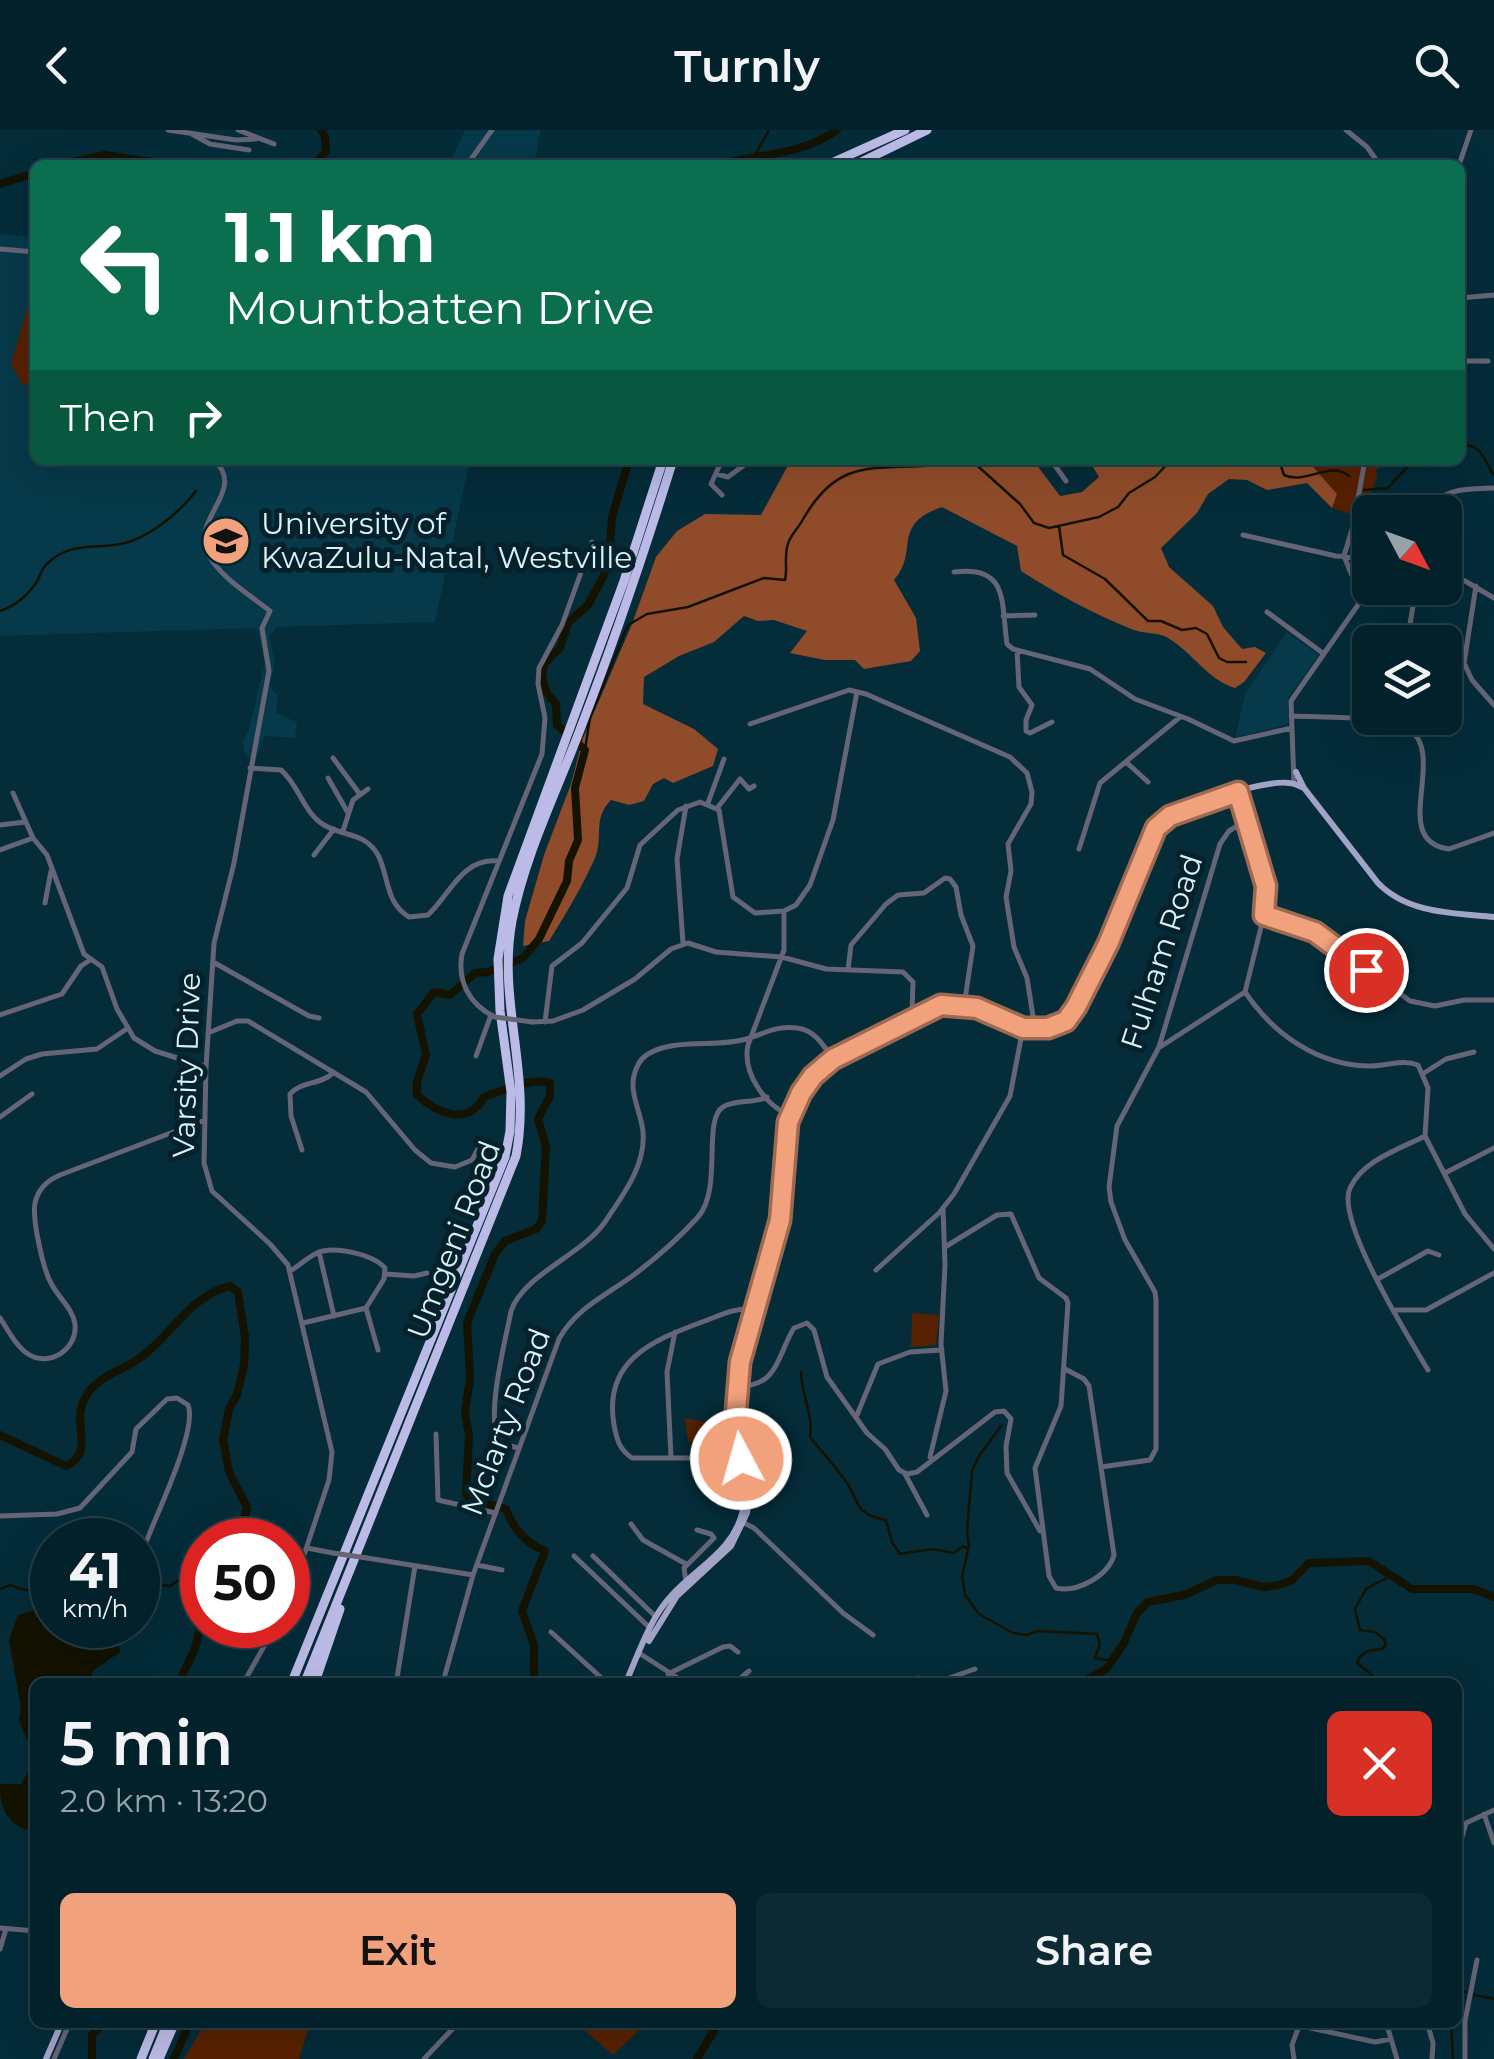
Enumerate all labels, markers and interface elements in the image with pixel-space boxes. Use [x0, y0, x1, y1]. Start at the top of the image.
icon: back [30, 38, 85, 93]
text: Turnly [674, 38, 820, 93]
icon: search [1409, 38, 1464, 93]
text: 1.1 km [225, 194, 436, 280]
icon: left [60, 200, 190, 330]
text: Mountbatten Drive [225, 280, 654, 335]
icon: right [176, 390, 231, 445]
text: Then [60, 394, 156, 441]
north arrow [1352, 495, 1462, 605]
map controls [1352, 495, 1462, 735]
place label: University of KwaZulu-Natal, Westville [261, 505, 632, 576]
school or university icon: University of KwaZulu-Natal, Westville [200, 515, 252, 567]
button: layers [1352, 625, 1462, 735]
street label: Fulham Road [1113, 850, 1210, 1054]
pin [1324, 928, 1409, 1013]
icon: arrive [1339, 943, 1394, 998]
street label: Varsity Drive [165, 972, 208, 1158]
street label: Umgeni Road [399, 1136, 508, 1344]
street label: Mclarty Road [453, 1323, 558, 1521]
position arrow [689, 1407, 793, 1511]
speed limit sign: 50 [180, 1518, 310, 1648]
text: 41 [69, 1540, 121, 1601]
text: km/h [62, 1593, 128, 1623]
text: 5 min [60, 1707, 233, 1780]
button: close [1327, 1711, 1432, 1816]
text: 2.0 km · 13:20 [60, 1781, 268, 1820]
button: Exit [60, 1893, 736, 2008]
button: Share [756, 1893, 1432, 2008]

